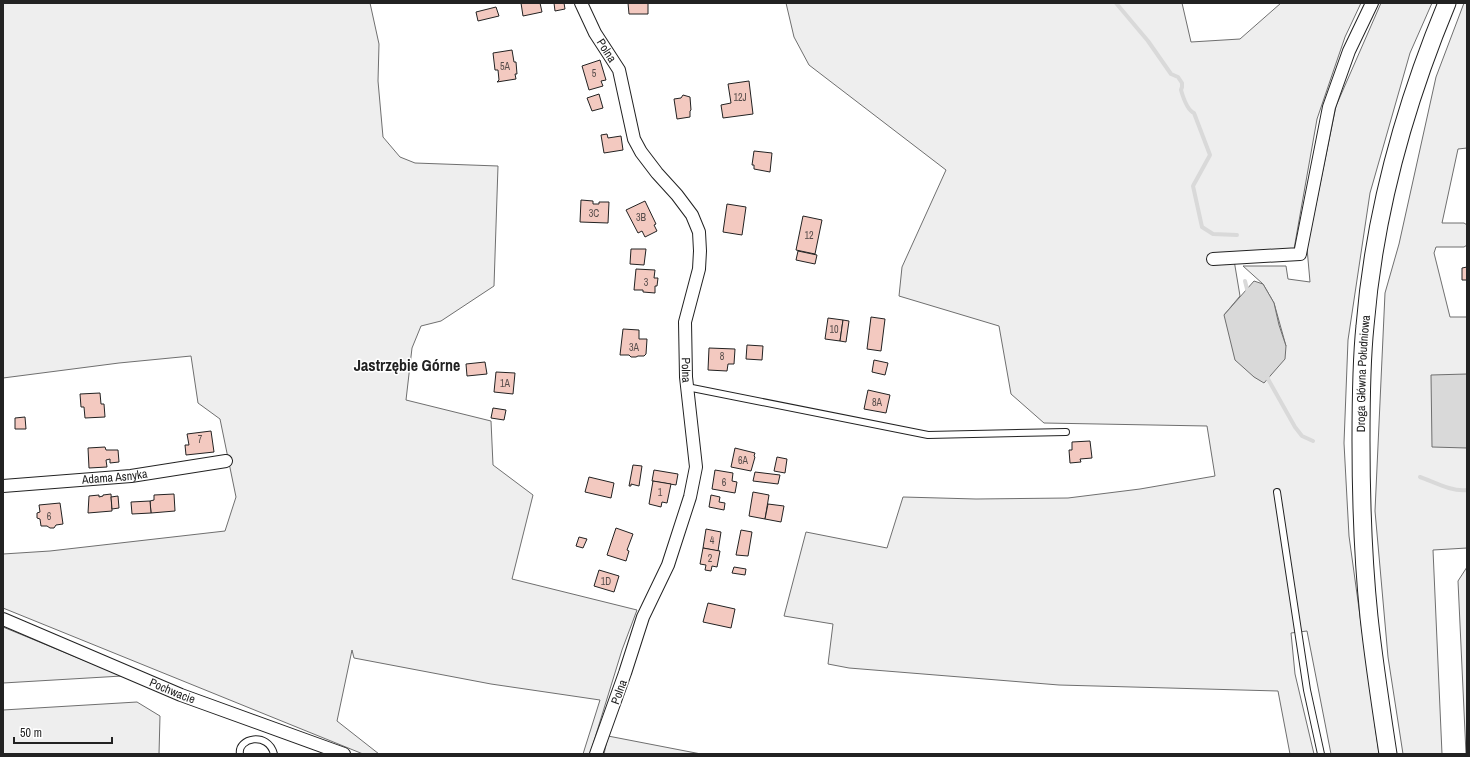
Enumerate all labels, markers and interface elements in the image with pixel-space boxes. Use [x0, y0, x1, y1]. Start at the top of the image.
street label: Polna [593, 36, 620, 66]
house number: 5A [500, 60, 511, 73]
house number: 5 [592, 67, 597, 80]
house number: 12J [733, 91, 747, 104]
house number: 3C [589, 207, 599, 220]
house number: 3B [636, 211, 647, 224]
house number: 12 [804, 229, 814, 242]
house number: 3 [644, 276, 649, 289]
street label: Droga Główna Południowa [1353, 314, 1374, 432]
house number: 10 [829, 323, 839, 336]
house number: 3A [629, 341, 640, 354]
house number: 8 [720, 350, 725, 363]
district label: Jastrzębie Górne [354, 354, 460, 376]
street label: Polna [678, 357, 695, 384]
house number: 1A [500, 377, 511, 390]
house number: 8A [872, 396, 883, 409]
house number: 7 [198, 433, 203, 446]
house number: 6A [738, 454, 749, 467]
street label: Adama Asnyka [80, 465, 149, 488]
house number: 6 [722, 476, 727, 489]
house number: 1 [658, 486, 663, 499]
house number: 6 [47, 510, 52, 523]
house number: 4 [710, 534, 715, 547]
house number: 2 [708, 552, 713, 565]
house number: 1D [601, 575, 611, 588]
street label: Pochwacie [147, 674, 197, 707]
street label: Polna [607, 677, 631, 707]
scale bar [14, 719, 112, 745]
text: 50 m [20, 725, 42, 741]

